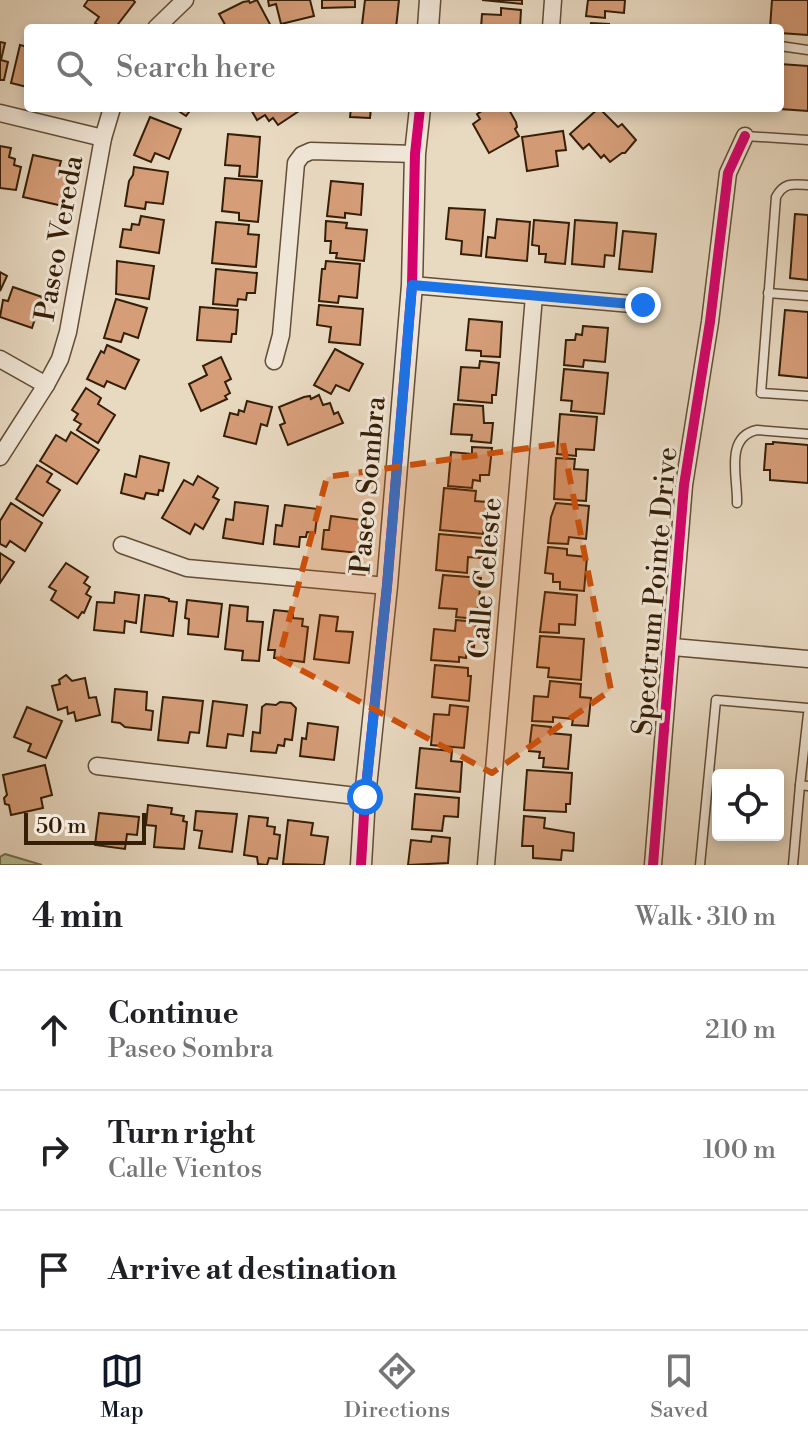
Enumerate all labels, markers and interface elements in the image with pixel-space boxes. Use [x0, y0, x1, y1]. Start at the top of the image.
search box [24, 24, 784, 112]
icon: search [52, 46, 96, 90]
text: Search here [116, 49, 276, 87]
street label: Paseo Vereda [28, 152, 91, 324]
route end [625, 287, 661, 323]
street label: Paseo Sombra [343, 394, 394, 575]
street label: Spectrum Pointe Drive [625, 445, 686, 737]
street label: Calle Celeste [461, 496, 510, 660]
map controls [712, 769, 784, 841]
button: locate [712, 769, 784, 841]
route start [347, 779, 383, 815]
scale bar [24, 809, 146, 845]
text: 50 m [36, 813, 87, 840]
text: 4 min [32, 896, 123, 938]
text: Walk · 310 m [635, 901, 776, 933]
text: Continue [108, 995, 239, 1033]
icon: ahead [32, 1008, 76, 1052]
text: 210 m [705, 1014, 776, 1046]
text: Paseo Sombra [108, 1033, 274, 1065]
text: Turn right [108, 1115, 255, 1153]
icon: right [32, 1128, 76, 1172]
text: 100 m [703, 1134, 776, 1166]
text: Calle Vientos [108, 1153, 262, 1185]
icon: arrive [32, 1248, 76, 1292]
text: Arrive at destination [108, 1251, 397, 1289]
tab: Map [100, 1349, 144, 1424]
tab: Directions [344, 1349, 450, 1424]
tab: Saved [650, 1349, 708, 1424]

